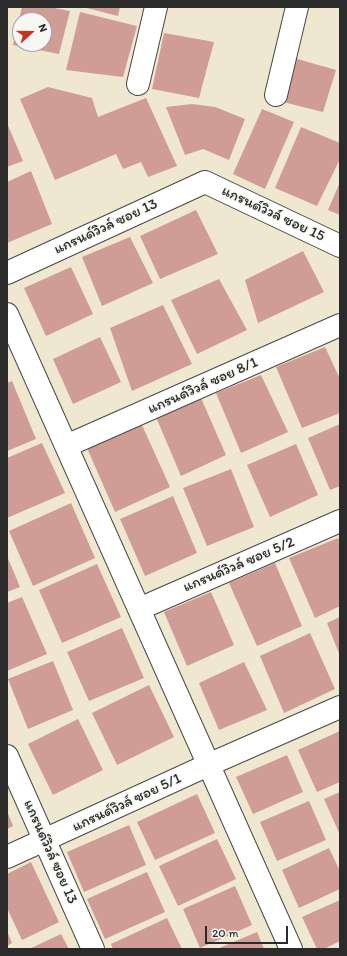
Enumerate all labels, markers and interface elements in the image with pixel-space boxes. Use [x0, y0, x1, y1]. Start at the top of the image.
north arrow [12, 12, 52, 52]
text: N [35, 22, 50, 34]
street label: แกรนด์วิวล์ ซอย 15 [218, 182, 328, 246]
street label: แกรนด์วิวล์ ซอย 13 [51, 195, 161, 259]
street label: แกรนด์วิวล์ ซอย 8/1 [145, 354, 261, 418]
street label: แกรนด์วิวล์ ซอย 5/2 [181, 533, 297, 597]
street label: แกรนด์วิวล์ ซอย 5/1 [70, 770, 184, 836]
street label: แกรนด์วิวล์ ซอย 13 [19, 797, 81, 907]
scale bar [207, 918, 290, 944]
text: 20 m [212, 926, 239, 940]

